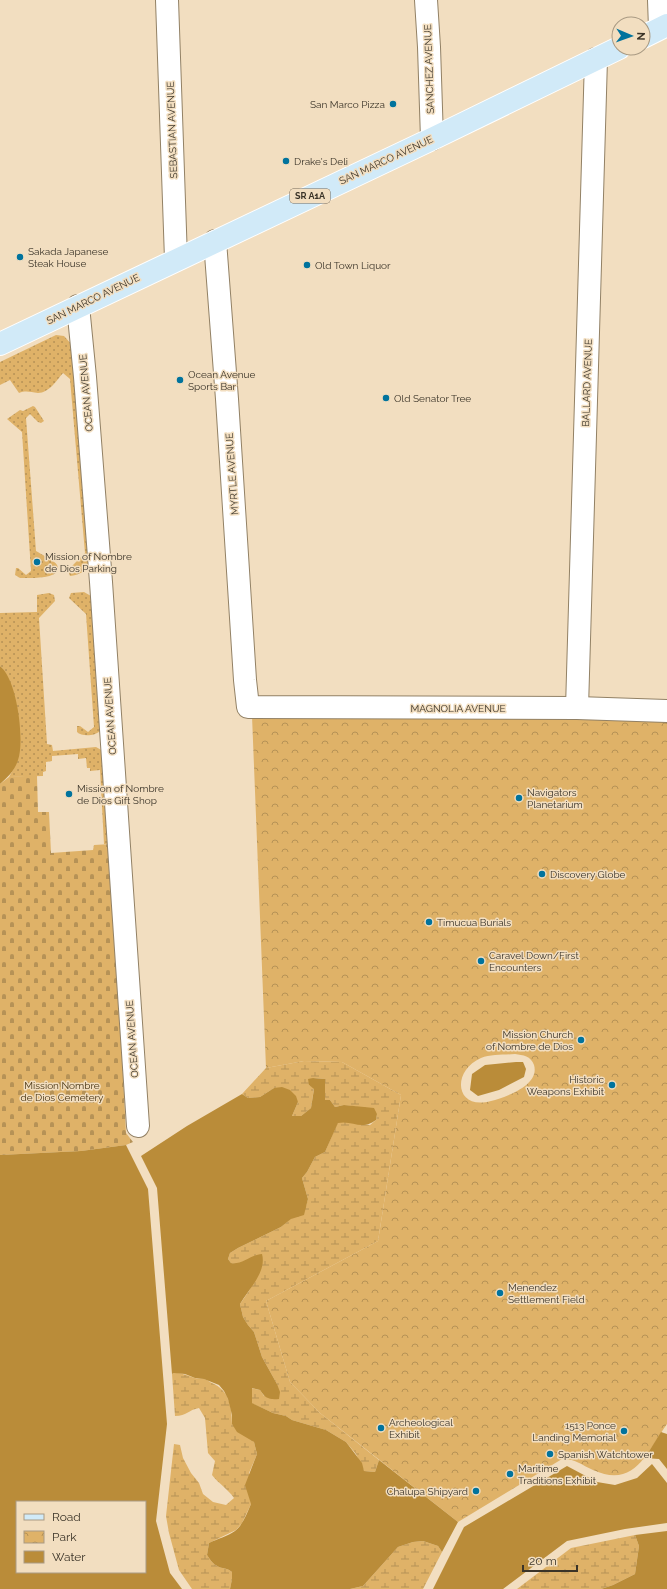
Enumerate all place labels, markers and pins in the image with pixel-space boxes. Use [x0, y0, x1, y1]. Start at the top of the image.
place label: San Marco Pizza [310, 99, 385, 110]
marker: San Marco Pizza [388, 99, 398, 109]
marker: Drake's Deli [281, 156, 291, 166]
place label: Drake's Deli [294, 156, 348, 167]
place label: Sakada Japanese Steak House [28, 246, 109, 269]
marker: Sakada Japanese Steak House [15, 252, 25, 262]
marker: Old Town Liquor [302, 260, 312, 270]
place label: Old Town Liquor [315, 260, 391, 271]
place label: Ocean Avenue Sports Bar [188, 369, 256, 392]
marker: Ocean Avenue Sports Bar [175, 375, 185, 385]
marker: Old Senator Tree [381, 393, 391, 403]
place label: Old Senator Tree [394, 393, 471, 404]
place label: Mission of Nombre de Dios Parking [45, 551, 132, 574]
marker: Mission of Nombre de Dios Parking [32, 557, 42, 567]
place label: Mission of Nombre de Dios Gift Shop [77, 783, 164, 806]
place label: Navigators Planetarium [527, 787, 583, 810]
marker: Mission of Nombre de Dios Gift Shop [64, 789, 74, 799]
marker: Navigators Planetarium [514, 793, 524, 803]
marker: Discovery Globe [537, 869, 547, 879]
place label: Discovery Globe [550, 869, 626, 880]
marker: Timucua Burials [424, 917, 434, 927]
place label: Timucua Burials [437, 917, 511, 928]
place label: Caravel Down/First Encounters [489, 950, 579, 973]
marker: Caravel Down/First Encounters [476, 956, 486, 966]
place label: Mission Church of Nombre de Dios [486, 1029, 573, 1052]
marker: Mission Church of Nombre de Dios [576, 1035, 586, 1045]
place label: Historic Weapons Exhibit [527, 1074, 605, 1097]
marker: Historic Weapons Exhibit [607, 1080, 617, 1090]
place label: Menendez Settlement Field [508, 1282, 585, 1305]
marker: Menendez Settlement Field [495, 1288, 505, 1298]
place label: Archeological Exhibit [389, 1417, 453, 1440]
place label: 1513 Ponce Landing Memorial [532, 1420, 616, 1443]
marker: Archeological Exhibit [376, 1423, 386, 1433]
marker: 1513 Ponce Landing Memorial [619, 1426, 629, 1436]
marker: Spanish Watchtower [545, 1449, 555, 1459]
place label: Spanish Watchtower [558, 1449, 653, 1460]
place label: Maritime Traditions Exhibit [518, 1463, 597, 1486]
marker: Maritime Traditions Exhibit [505, 1469, 515, 1479]
place label: Chalupa Shipyard [387, 1486, 468, 1497]
marker: Chalupa Shipyard [471, 1486, 481, 1496]

